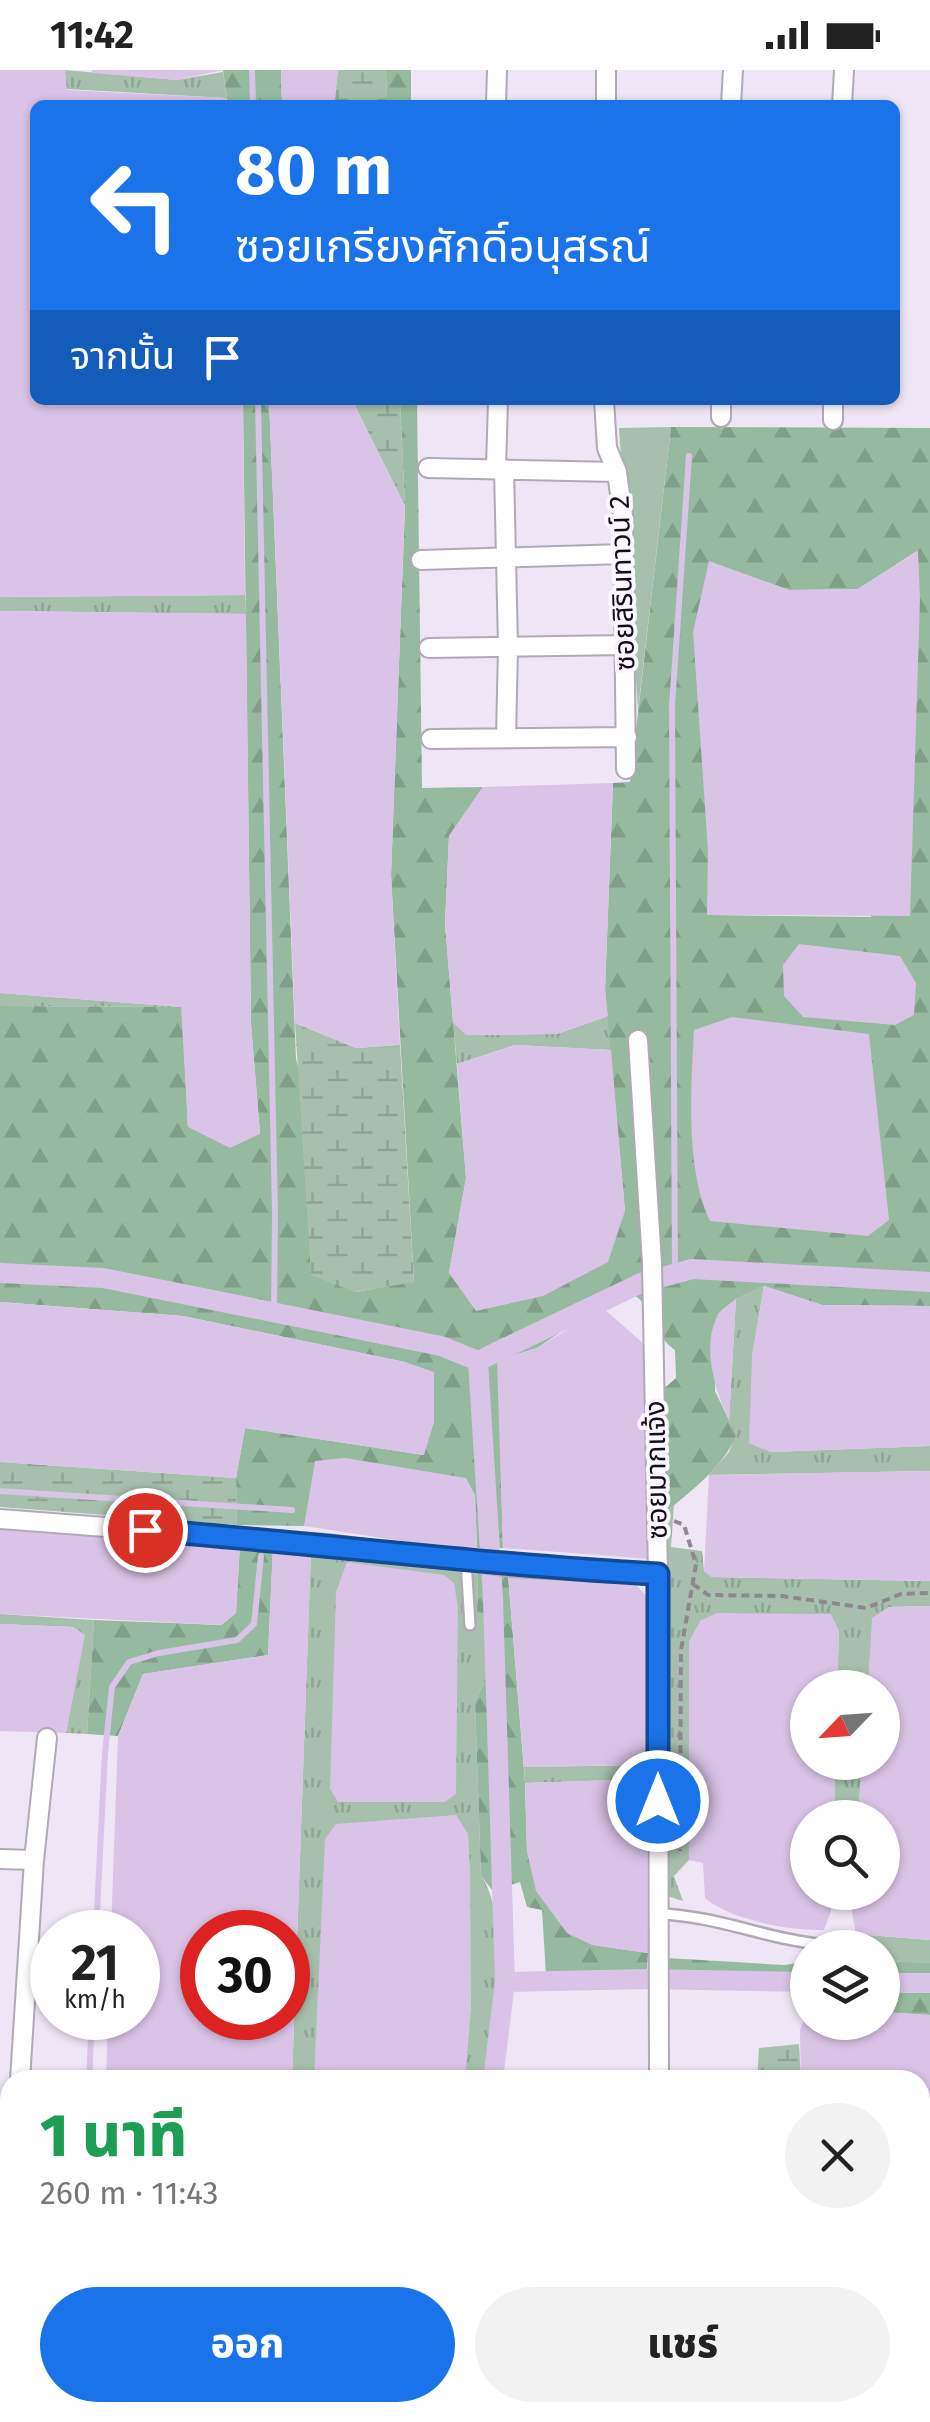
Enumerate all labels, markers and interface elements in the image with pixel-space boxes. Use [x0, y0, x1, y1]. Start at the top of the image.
text: 11:42 [50, 12, 134, 58]
text: 80 m [235, 129, 392, 213]
icon: left [70, 140, 200, 270]
text: ซอยเกรียงศักดิ์อนุสรณ์ [235, 220, 651, 274]
icon: arrive [195, 330, 250, 385]
text: จากนั้น [70, 333, 175, 379]
street label: ซอยสิรินทาวน์ 2 [602, 495, 642, 671]
street label: ซอยมากแจ้ง [638, 1400, 674, 1540]
pin [103, 1488, 188, 1573]
icon: arrive [118, 1503, 173, 1558]
north arrow [790, 1670, 900, 1780]
map controls [790, 1670, 900, 2040]
position arrow [606, 1749, 710, 1853]
button: search [790, 1800, 900, 1910]
speed limit sign: 30 [180, 1910, 310, 2040]
button: layers [790, 1930, 900, 2040]
text: 21 [71, 1933, 119, 1993]
text: km/h [64, 1985, 126, 2015]
text: 1 นาที [40, 2100, 187, 2172]
button: close [785, 2103, 890, 2208]
text: 260 m · 11:43 [40, 2174, 219, 2212]
button: ออก [40, 2287, 455, 2402]
button: แชร์ [475, 2287, 890, 2402]

